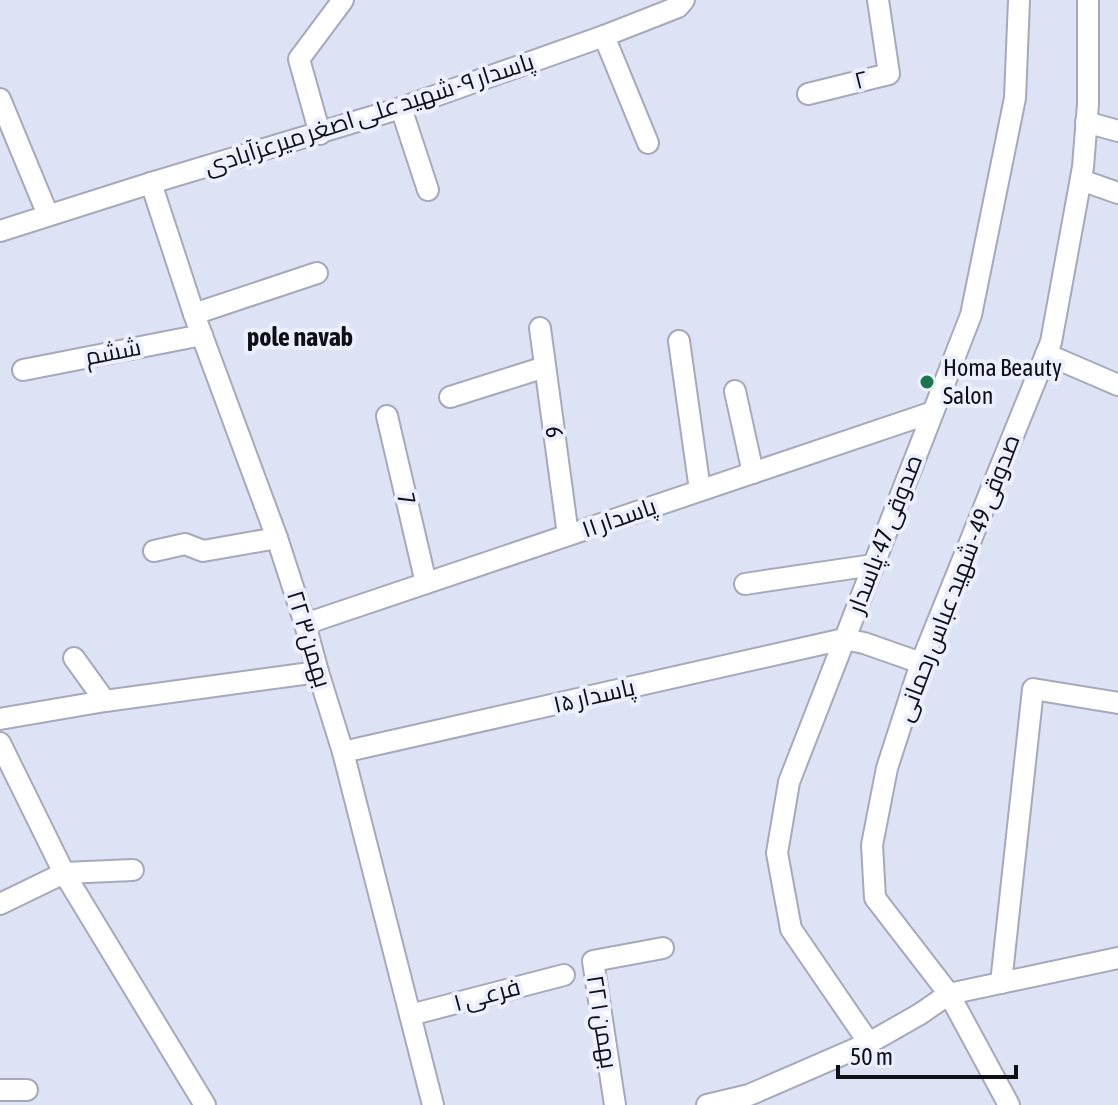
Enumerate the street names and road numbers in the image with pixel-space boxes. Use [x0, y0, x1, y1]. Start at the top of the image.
street label: پاسدار ۹- شهید علی اصغر میرعزآبادی [201, 47, 539, 183]
street label: ۲ [851, 65, 870, 94]
street label: ششم [83, 333, 144, 373]
street label: 6 [540, 424, 569, 439]
street label: صدوقی 49 - شهید عباس رحمانی [890, 431, 1026, 725]
street label: صدوقی 47-پاسدار [841, 451, 930, 620]
street label: 7 [392, 490, 421, 507]
street label: پاسدار ۱۱ [578, 492, 661, 546]
street label: ۲۲ بهمن۳ [281, 587, 337, 691]
street label: پاسدار ۱۵ [551, 673, 638, 721]
street label: فرعی ۱ [451, 973, 523, 1017]
street label: ۲۲ بهمن ۱ [581, 973, 623, 1071]

